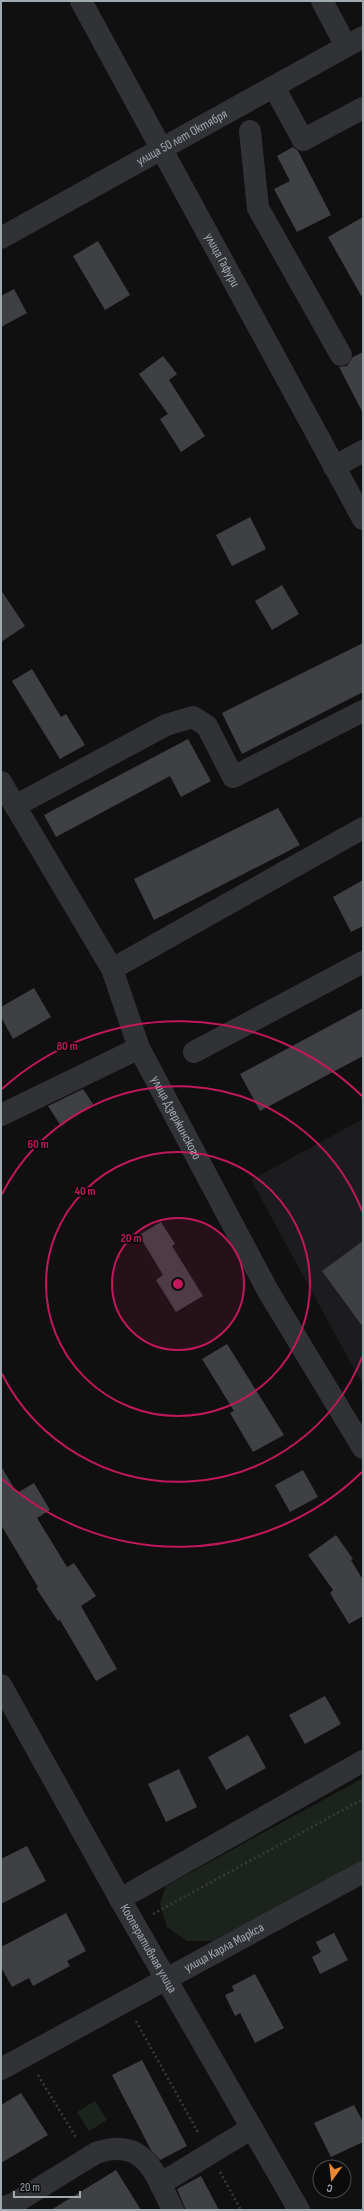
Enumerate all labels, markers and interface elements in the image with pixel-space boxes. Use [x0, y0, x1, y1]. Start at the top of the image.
street label: улица 50 лет Октября [134, 106, 230, 169]
street label: улица Гафури [201, 230, 243, 290]
text: 80 m [56, 1039, 78, 1054]
street label: улица Дзержинского [147, 1073, 205, 1162]
text: 60 m [27, 1137, 49, 1152]
text: 40 m [74, 1184, 96, 1199]
text: 20 m [121, 1231, 141, 1246]
centre of rings [171, 1277, 185, 1291]
street label: Кооперативная улица [117, 1901, 180, 1996]
street label: улица Карла Маркса [181, 1919, 267, 1976]
north arrow [312, 2159, 352, 2199]
scale bar [14, 2173, 80, 2199]
text: 20 m [20, 2180, 40, 2195]
text: С [325, 2181, 334, 2195]

